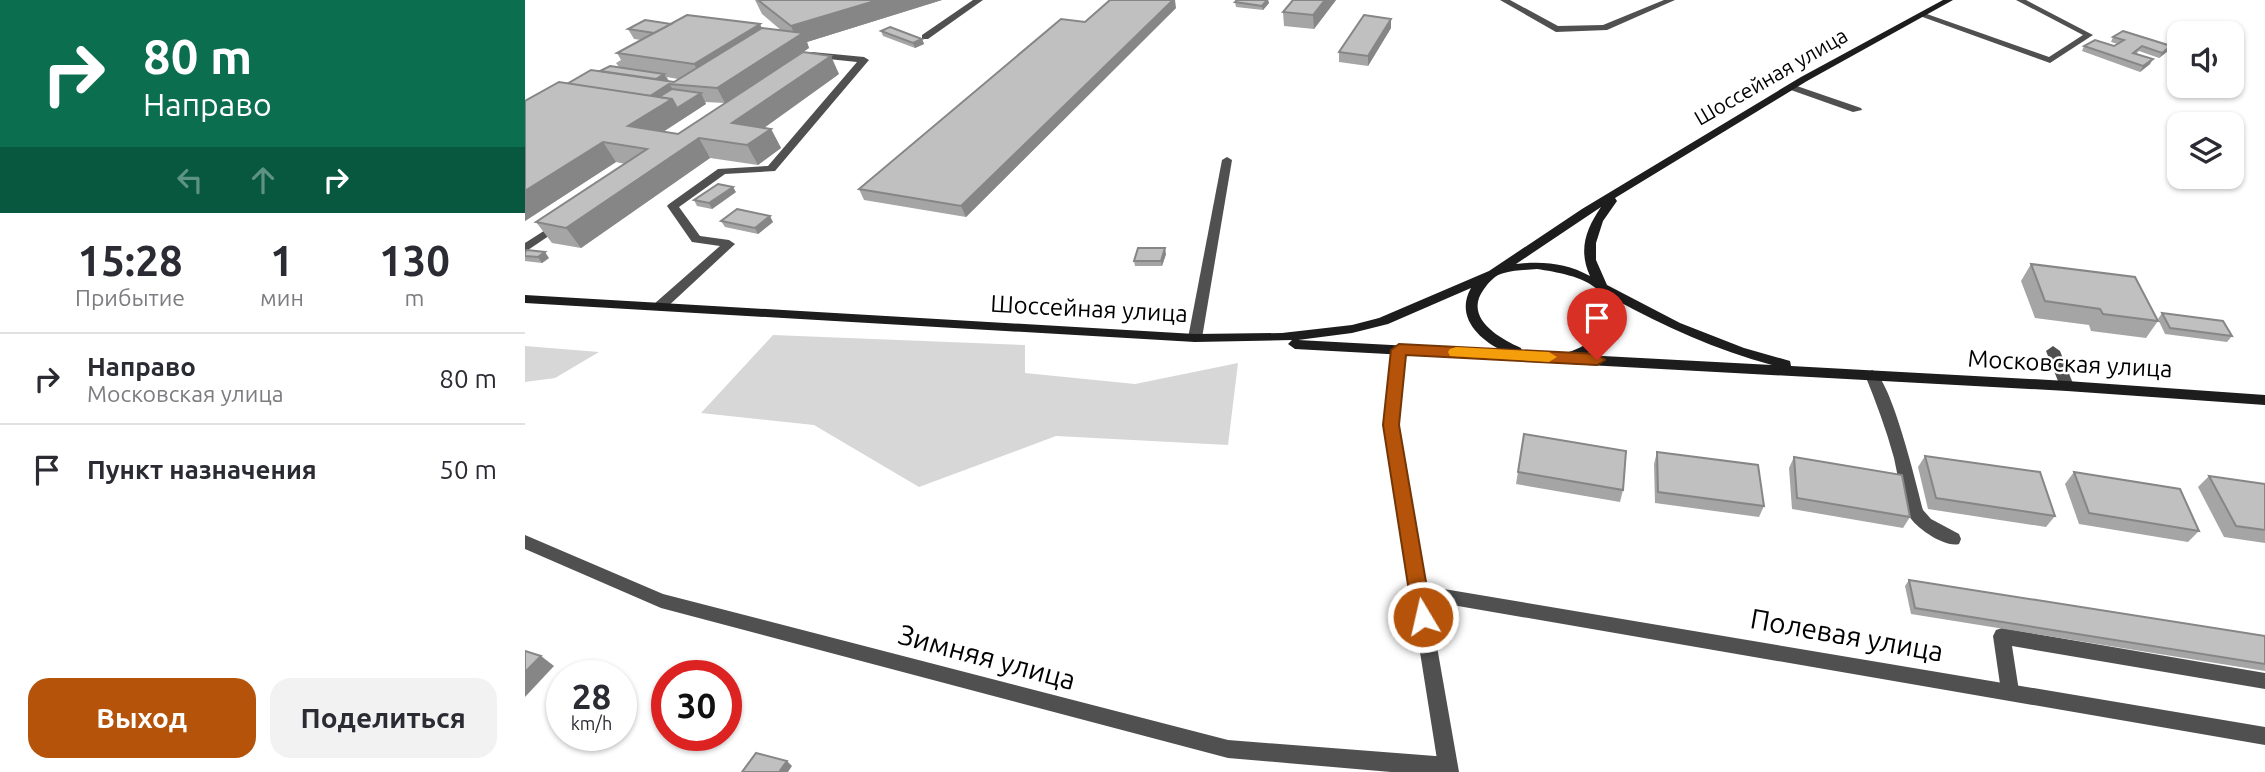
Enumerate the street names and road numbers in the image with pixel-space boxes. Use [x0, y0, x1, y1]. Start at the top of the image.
street label: Шоссейная улица [1690, 23, 1851, 130]
street label: Шоссейная улица [990, 290, 1188, 327]
street label: Московская улица [1967, 345, 2173, 382]
street label: Полевая улица [1748, 602, 1946, 667]
street label: Зимняя улица [895, 618, 1079, 695]

